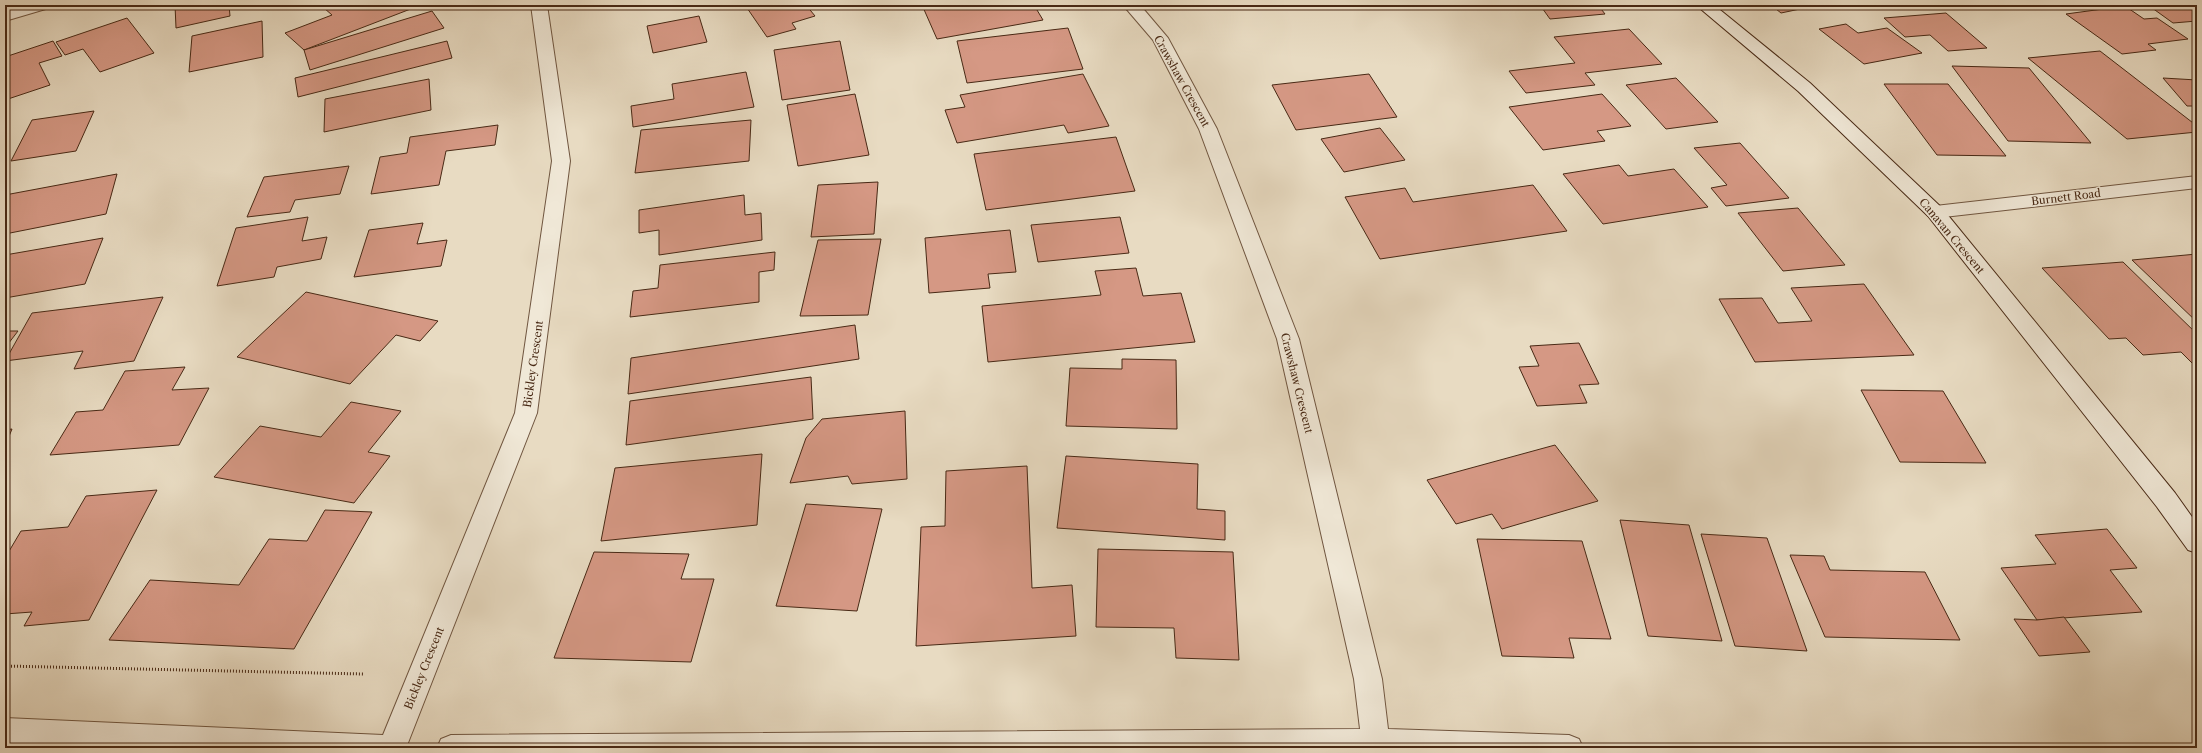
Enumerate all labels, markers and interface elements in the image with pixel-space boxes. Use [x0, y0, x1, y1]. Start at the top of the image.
street label: Crawshaw Crescent [1151, 33, 1213, 130]
street label: Burnett Road [2030, 186, 2102, 208]
street label: Canavan Crescent [1916, 195, 1988, 277]
street label: Bickley Crescent [520, 320, 546, 408]
street label: Crawshaw Crescent [1278, 331, 1316, 435]
street label: Bickley Crescent [401, 625, 447, 711]

